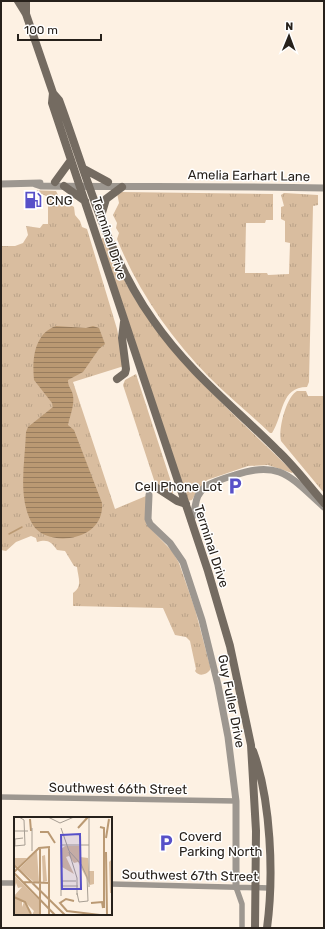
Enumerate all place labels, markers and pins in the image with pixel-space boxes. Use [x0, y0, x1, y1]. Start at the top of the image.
fuel station icon: CNG [23, 190, 43, 210]
place label: CNG [46, 193, 73, 208]
parking icon: Cell Phone Lot [225, 476, 245, 496]
place label: Cell Phone Lot [135, 479, 222, 494]
place label: Coverd Parking North [179, 829, 262, 860]
parking icon: Coverd Parking North [156, 833, 176, 853]

